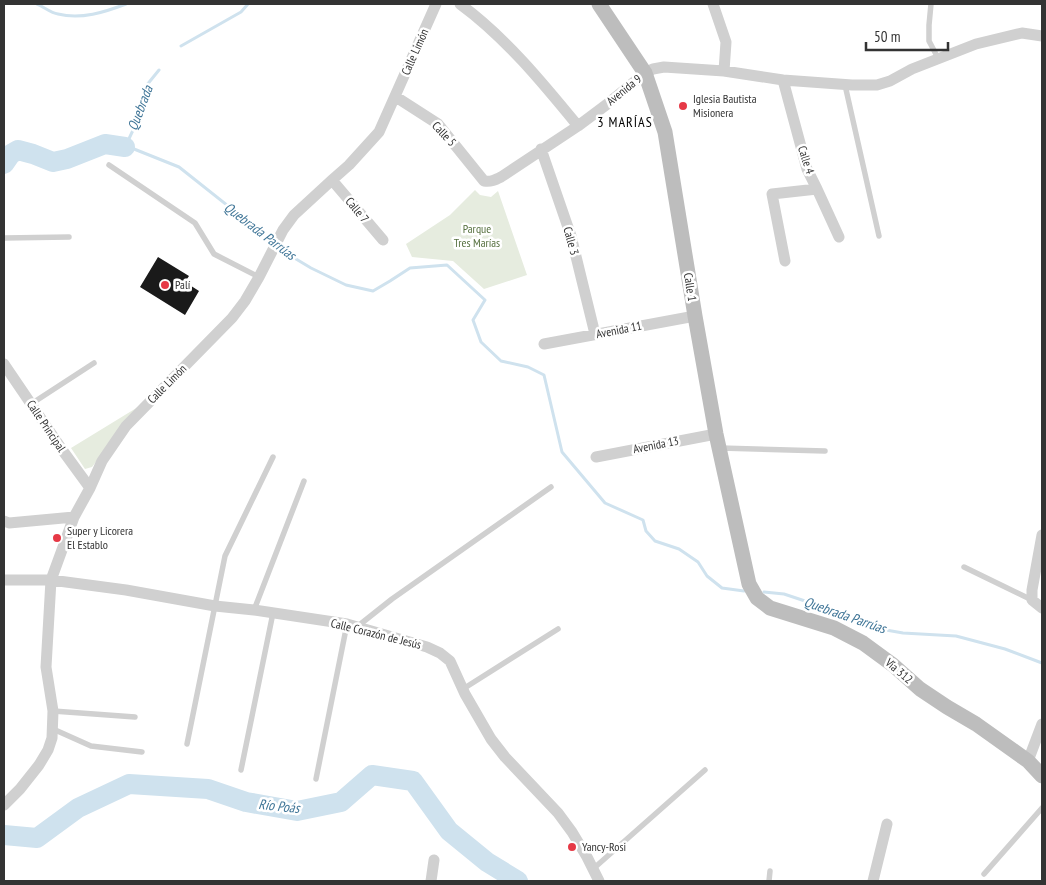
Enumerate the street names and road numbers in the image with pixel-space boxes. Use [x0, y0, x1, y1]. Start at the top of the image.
street label: Calle Limón [398, 26, 431, 77]
street label: Avenida 9 [603, 71, 644, 108]
street label: Calle 5 [429, 118, 460, 149]
street label: Calle 4 [795, 144, 818, 176]
street label: Calle 7 [342, 194, 372, 225]
street label: Calle 3 [560, 225, 583, 257]
street label: Calle 1 [681, 272, 700, 302]
street label: Avenida 11 [595, 318, 643, 341]
street label: Calle Limón [144, 361, 189, 406]
street label: Calle Principal [24, 397, 69, 455]
street label: Avenida 13 [632, 433, 680, 456]
street label: Calle Corazón de Jesús [329, 615, 423, 652]
street label: Vía 312 [882, 654, 916, 686]

